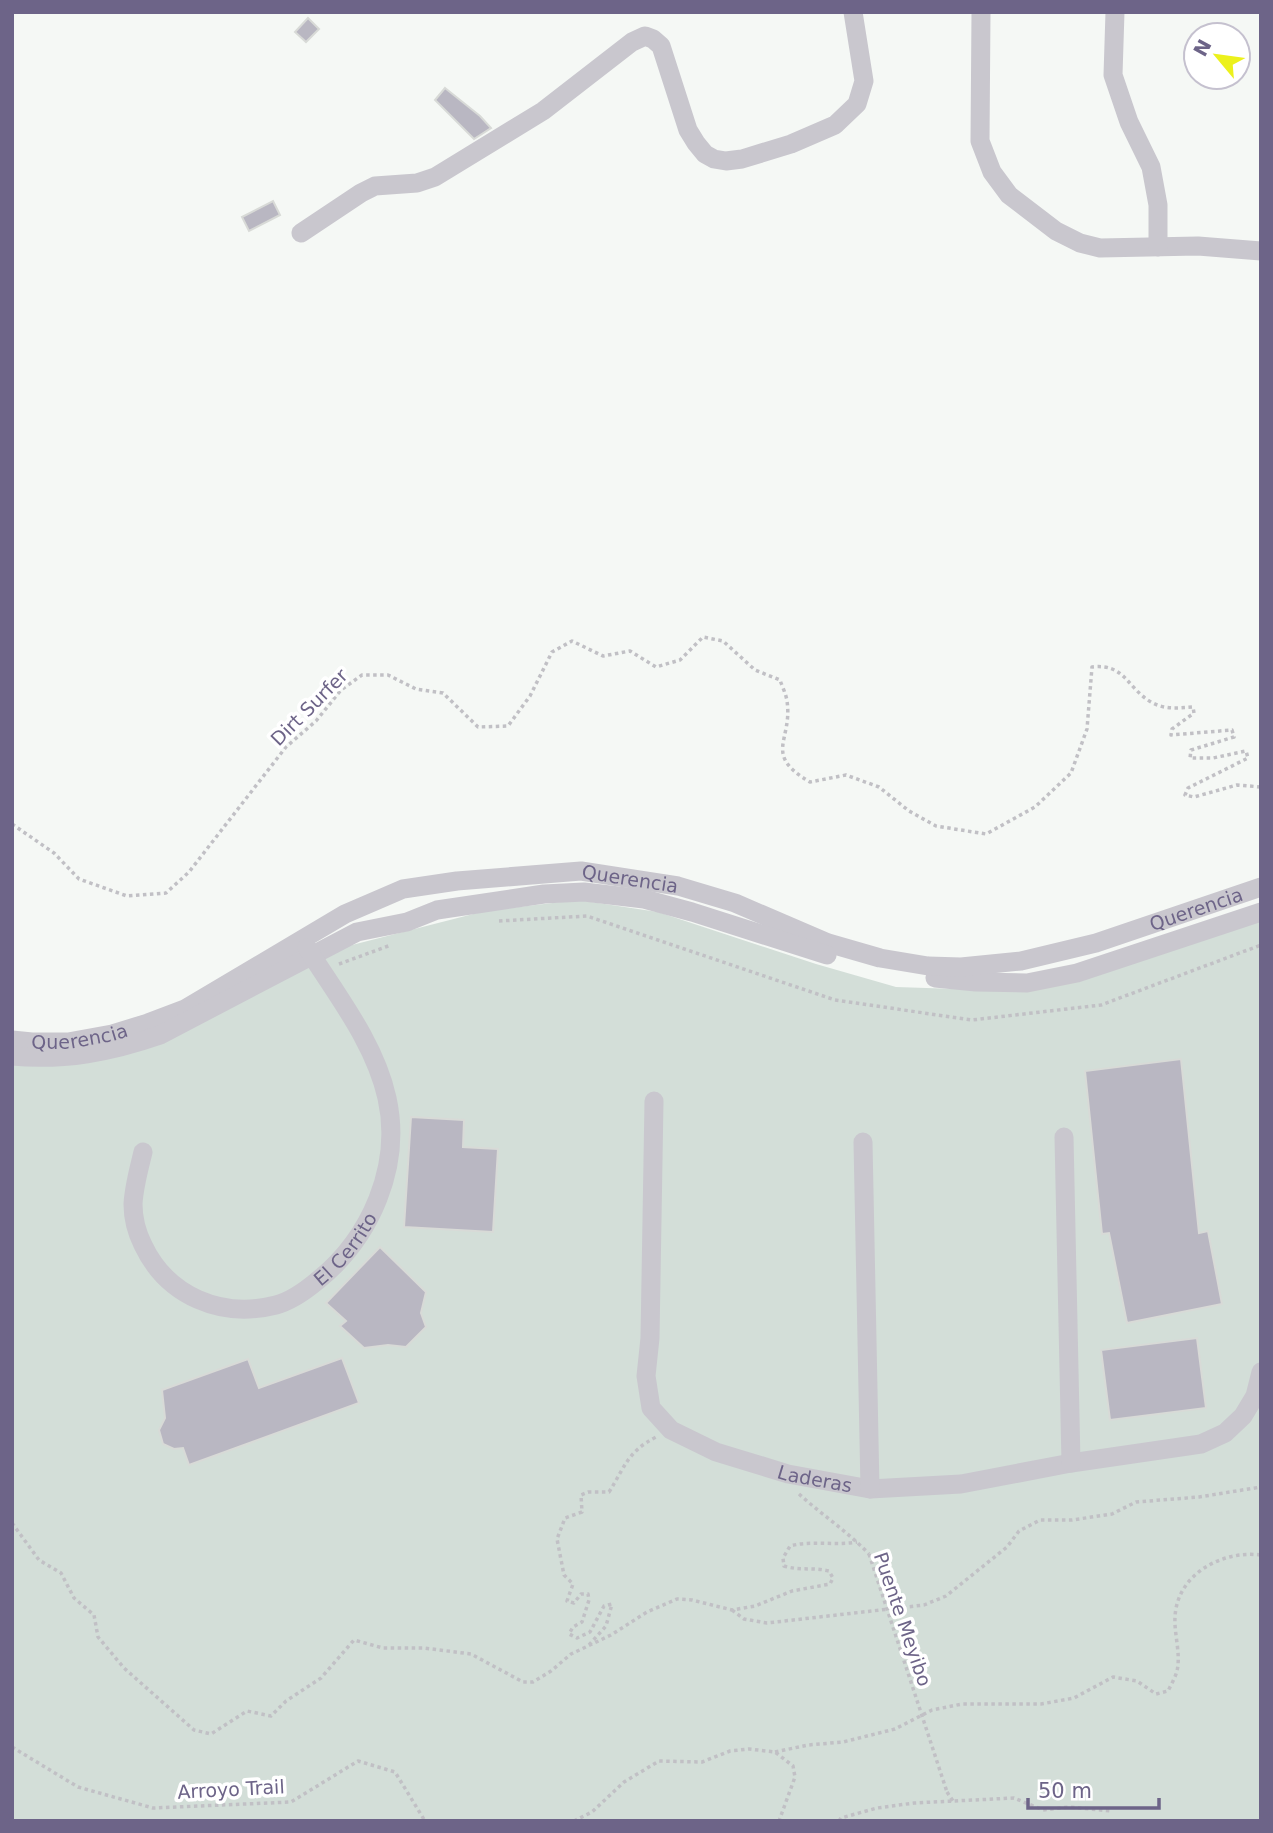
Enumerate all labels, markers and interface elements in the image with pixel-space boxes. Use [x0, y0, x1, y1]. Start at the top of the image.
north arrow [1182, 21, 1252, 91]
text: N [1189, 35, 1216, 60]
street label: Dirt Surfer [266, 664, 352, 750]
street label: Querencia [580, 860, 680, 897]
street label: Querencia [1146, 883, 1246, 935]
street label: Querencia [31, 1019, 130, 1053]
street label: El Cerrito [309, 1209, 381, 1290]
street label: Laderas [775, 1460, 854, 1497]
street label: Puente Meyibo [870, 1549, 936, 1689]
scale bar [1028, 1766, 1159, 1810]
street label: Arroyo Trail [177, 1775, 285, 1803]
text: 50 m [1038, 1779, 1092, 1803]

